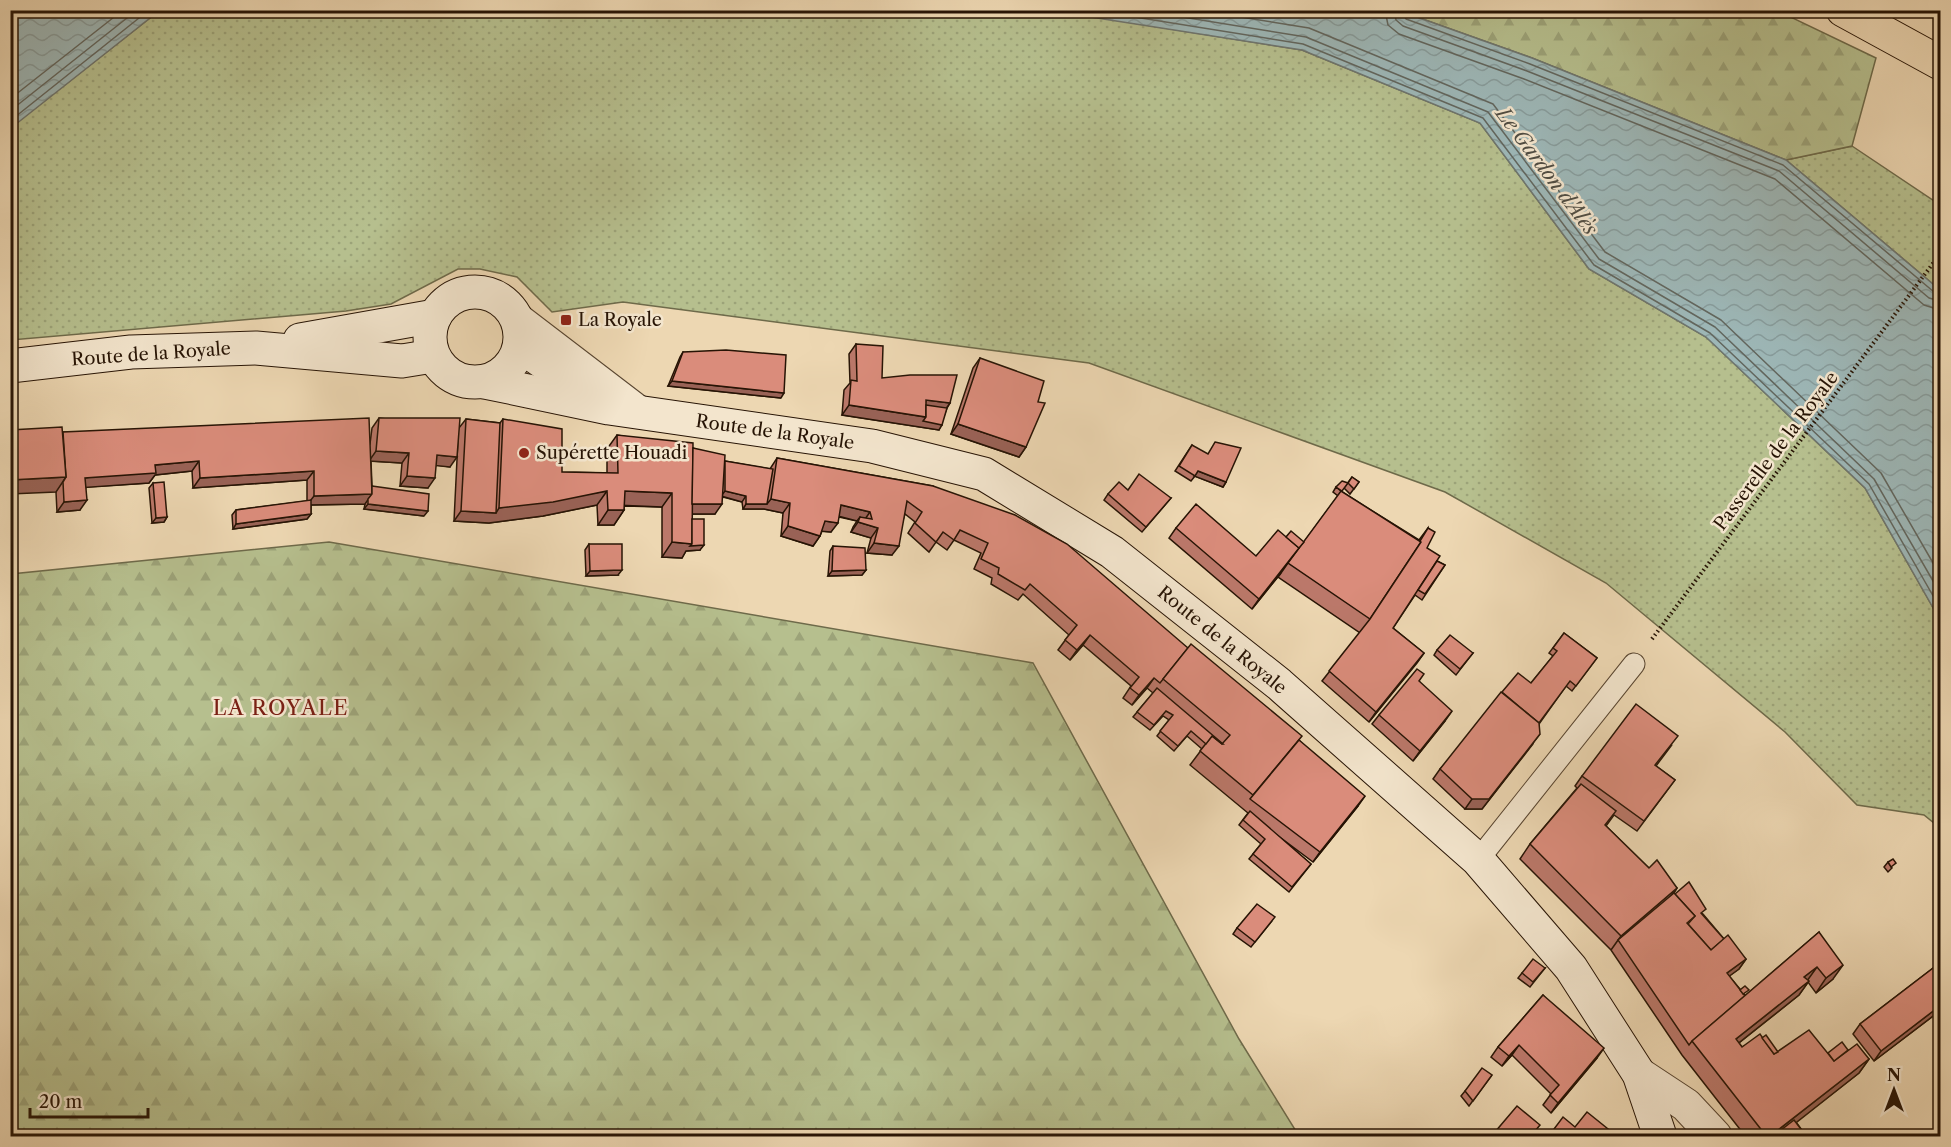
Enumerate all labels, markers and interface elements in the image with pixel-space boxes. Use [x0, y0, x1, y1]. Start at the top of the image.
water label: Le Gardon d'Alès [1490, 101, 1603, 240]
place label: La Royale [578, 309, 662, 331]
marker: La Royale [559, 313, 573, 327]
street label: Route de la Royale [71, 337, 231, 371]
street label: Passerelle de la Royale [1709, 367, 1843, 535]
street label: Route de la Royale [694, 410, 856, 454]
place label: Supérette Houadi [536, 442, 688, 464]
marker: Supérette Houadi [517, 446, 531, 460]
street label: Route de la Royale [1153, 581, 1291, 699]
district label: LA ROYALE [213, 695, 349, 720]
north arrow [1864, 1060, 1924, 1120]
text: N [1887, 1065, 1901, 1085]
scale bar [30, 1081, 148, 1119]
text: 20 m [39, 1091, 83, 1113]

